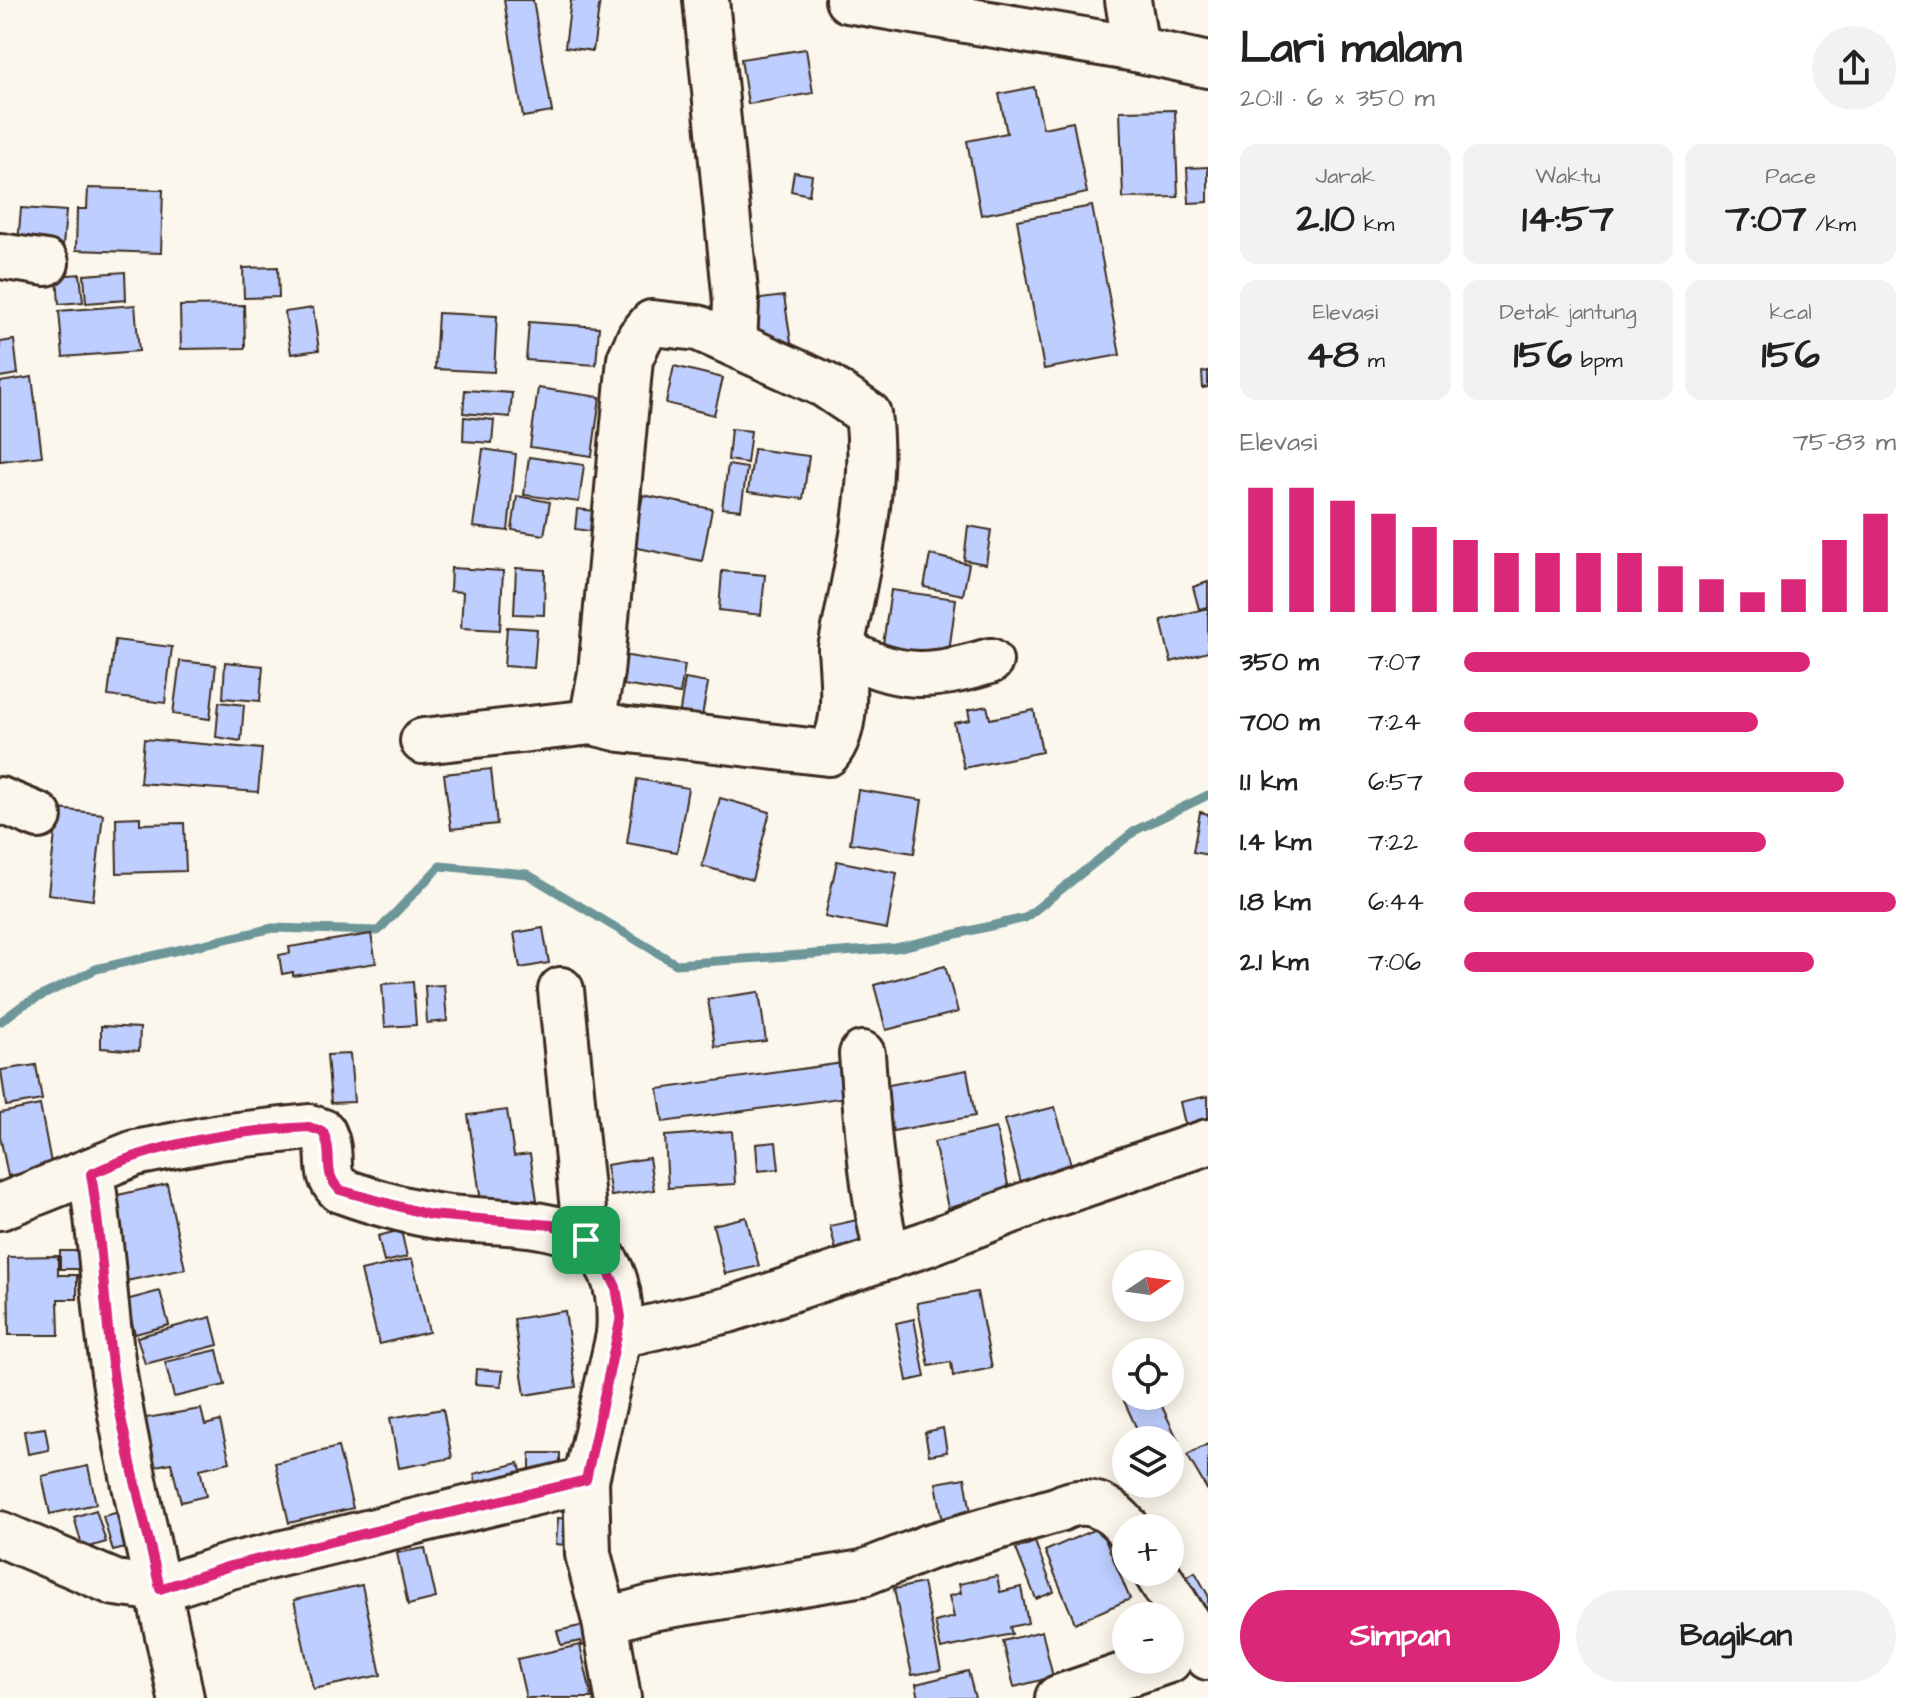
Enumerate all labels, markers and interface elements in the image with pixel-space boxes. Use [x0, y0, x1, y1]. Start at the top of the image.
text: Lari malam [1240, 19, 1462, 80]
button: share [1812, 26, 1896, 110]
text: 20:11 · 6 × 350 m [1240, 80, 1435, 116]
text: Jarak [1315, 161, 1375, 192]
text: Waktu [1535, 161, 1601, 192]
text: Pace [1765, 161, 1816, 192]
text: 2.10 [1296, 192, 1355, 247]
text: 14:57 [1522, 192, 1614, 247]
text: 7:07 [1725, 192, 1807, 247]
text: km [1355, 209, 1394, 240]
text: /km [1807, 209, 1856, 240]
text: Elevasi [1313, 297, 1378, 328]
text: Detak jantung [1499, 297, 1637, 328]
text: kcal [1770, 297, 1812, 328]
text: 48 [1306, 328, 1359, 383]
text: 156 [1513, 328, 1572, 383]
text: 156 [1761, 328, 1820, 383]
text: m [1359, 345, 1385, 376]
text: bpm [1572, 345, 1623, 376]
text: Elevasi [1240, 424, 1317, 460]
text: 75–83 m [1793, 424, 1896, 460]
text: 350 m [1240, 644, 1319, 680]
text: 7:07 [1368, 644, 1421, 680]
text: 700 m [1240, 704, 1319, 740]
text: 7:24 [1368, 704, 1421, 740]
text: 1.1 km [1240, 764, 1297, 800]
text: 6:57 [1368, 764, 1423, 800]
text: 1.4 km [1240, 824, 1311, 860]
text: 7:22 [1368, 824, 1418, 860]
text: 1.8 km [1240, 884, 1310, 920]
text: 6:44 [1368, 884, 1424, 920]
text: 2.1 km [1240, 944, 1308, 980]
text: 7:06 [1368, 944, 1421, 980]
pin [552, 1206, 620, 1274]
icon: arrive [564, 1218, 608, 1262]
north arrow [1112, 1250, 1184, 1322]
map controls [1112, 1250, 1184, 1674]
button: locate [1112, 1338, 1184, 1410]
button: layers [1112, 1426, 1184, 1498]
button: + [1112, 1514, 1184, 1586]
button: Simpan [1240, 1590, 1560, 1682]
button: Bagikan [1576, 1590, 1896, 1682]
button: − [1112, 1602, 1184, 1674]

